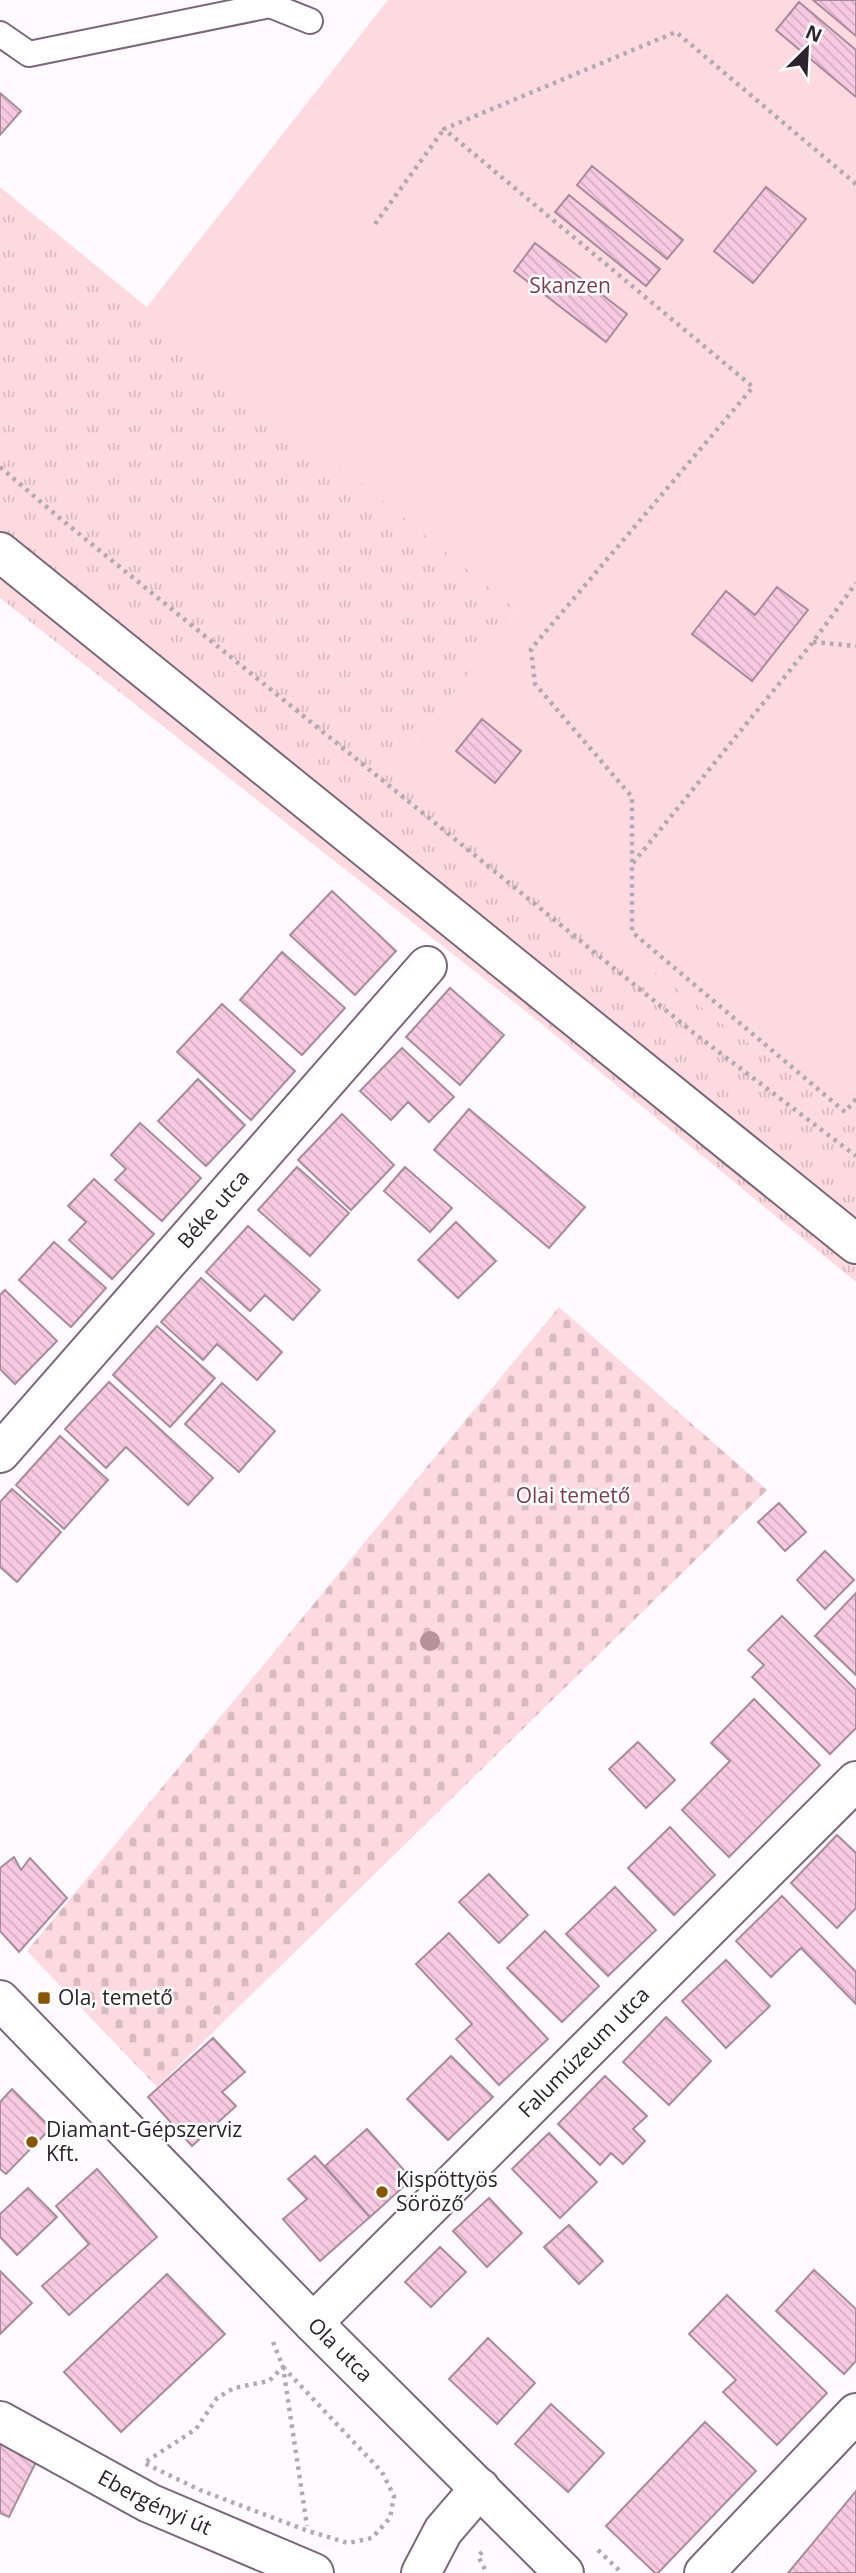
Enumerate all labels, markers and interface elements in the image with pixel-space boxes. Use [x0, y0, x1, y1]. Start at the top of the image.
north arrow [772, 14, 842, 84]
text: N [802, 18, 826, 48]
park label: Skanzen [529, 271, 611, 299]
street label: Béke utca [171, 1163, 255, 1254]
park label: Olai temető [516, 1481, 630, 1509]
street label: Falumúzeum utca [512, 1980, 655, 2123]
place label: Ola, temető [58, 1983, 173, 2011]
marker: Ola, temető [36, 1990, 52, 2006]
place label: Diamant-Gépszerviz Kft. [46, 2115, 242, 2167]
marker: Diamant-Gépszerviz Kft. [24, 2134, 40, 2150]
place label: Kispöttyös Söröző [396, 2165, 498, 2217]
marker: Kispöttyös Söröző [374, 2184, 390, 2200]
street label: Ola utca [302, 2311, 379, 2388]
street label: Ebergényi út [93, 2463, 216, 2541]

